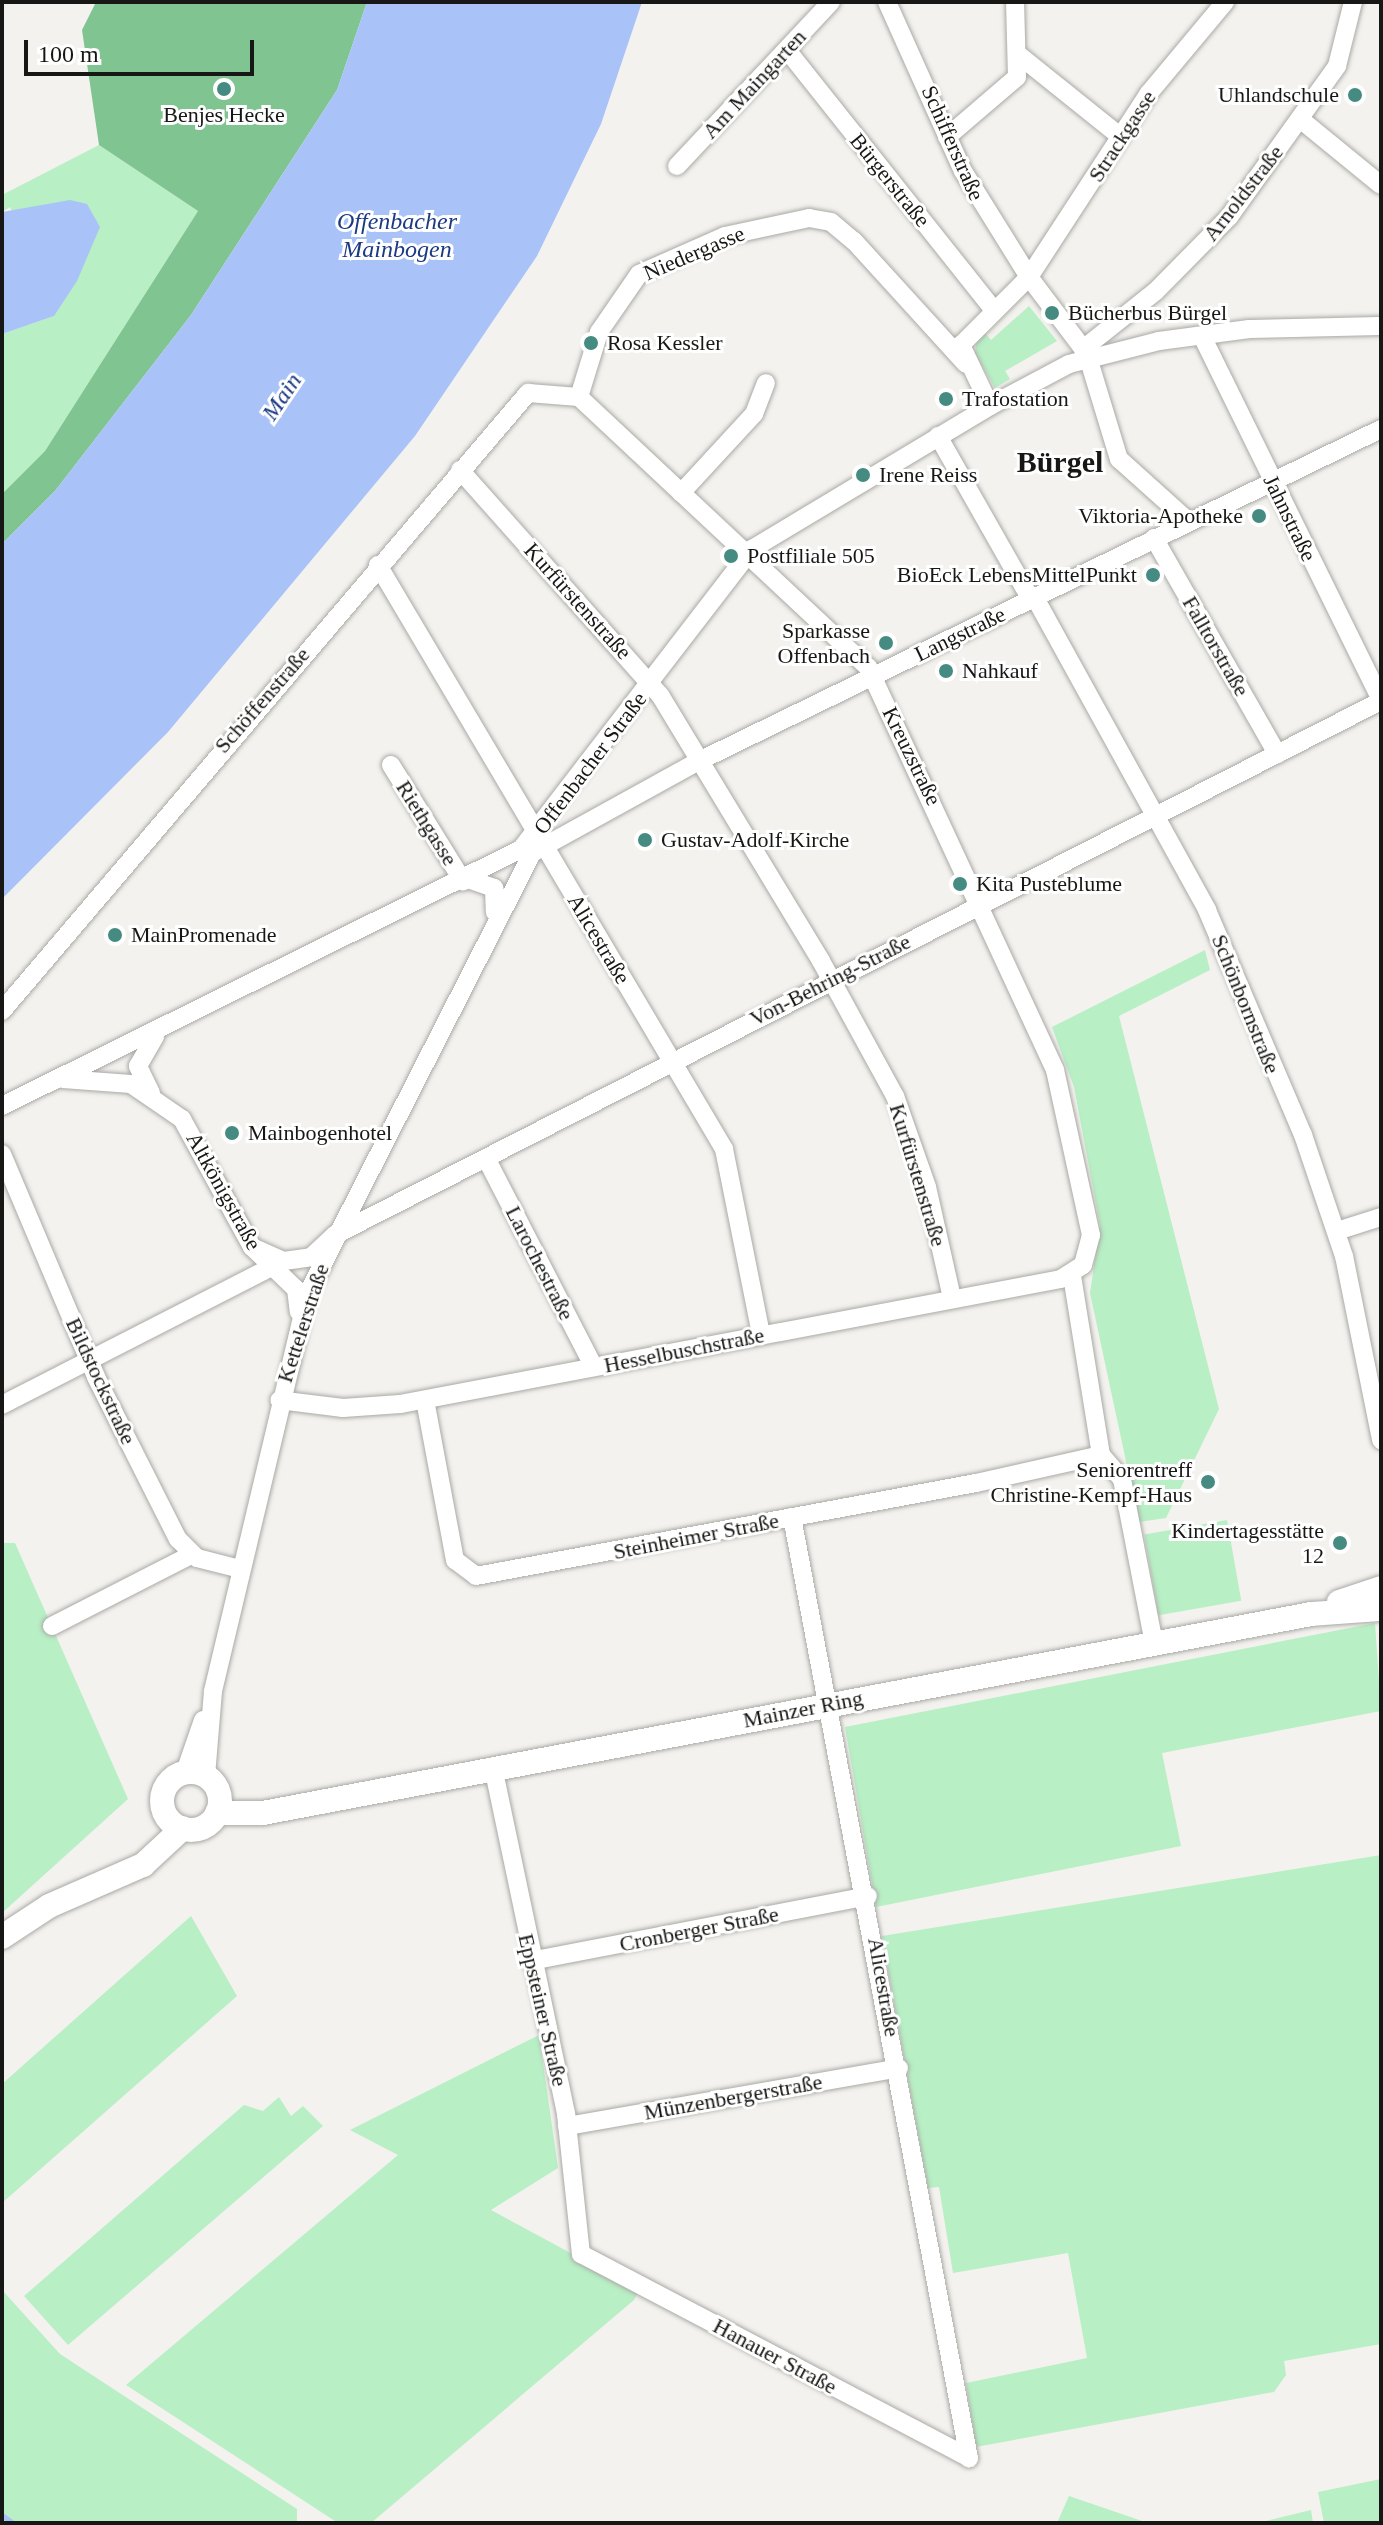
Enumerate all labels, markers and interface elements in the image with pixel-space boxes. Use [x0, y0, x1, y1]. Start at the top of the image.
scale bar [28, 24, 258, 74]
street label: Am Maingarten [697, 24, 811, 144]
text: 100 m [38, 41, 99, 67]
marker: Benjes Hecke [215, 80, 233, 98]
street label: Schifferstraße [916, 81, 990, 205]
place label: Uhlandschule [1218, 82, 1339, 108]
street label: Strackgasse [1083, 85, 1161, 187]
marker: Uhlandschule [1346, 86, 1364, 104]
place label: Benjes Hecke [163, 102, 285, 128]
street label: Bürgerstraße [844, 128, 936, 232]
street label: Arnoldstraße [1197, 140, 1289, 246]
water label: Offenbacher Mainbogen [337, 208, 457, 264]
street label: Niedergasse [640, 220, 748, 286]
place label: Bücherbus Bürgel [1068, 300, 1227, 326]
marker: Bücherbus Bürgel [1043, 304, 1061, 322]
place label: Rosa Kessler [607, 330, 722, 356]
marker: Rosa Kessler [582, 334, 600, 352]
water label: Main [256, 368, 308, 426]
place label: Trafostation [962, 386, 1069, 412]
marker: Trafostation [937, 390, 955, 408]
district label: Bürgel [1017, 444, 1103, 480]
place label: Irene Reiss [879, 462, 977, 488]
marker: Irene Reiss [854, 466, 872, 484]
street label: Jahnstraße [1258, 470, 1322, 566]
place label: Viktoria-Apotheke [1078, 503, 1243, 529]
marker: Viktoria-Apotheke [1250, 507, 1268, 525]
street label: Kurfürstenstraße [519, 537, 637, 665]
place label: Postfiliale 505 [747, 543, 875, 569]
marker: Postfiliale 505 [722, 547, 740, 565]
place label: BioEck LebensMittelPunkt [897, 562, 1137, 588]
marker: BioEck LebensMittelPunkt [1144, 566, 1162, 584]
street label: Falltorstraße [1177, 591, 1255, 701]
street label: Langstraße [910, 601, 1010, 667]
place label: Sparkasse Offenbach [778, 617, 870, 668]
marker: Sparkasse Offenbach [877, 634, 895, 652]
street label: Schöffenstraße [209, 642, 315, 758]
place label: Nahkauf [962, 658, 1038, 684]
marker: Nahkauf [937, 662, 955, 680]
street label: Offenbacher Straße [528, 687, 652, 839]
street label: Kreuzstraße [877, 702, 947, 810]
street label: Riethgasse [391, 776, 463, 870]
place label: Gustav-Adolf-Kirche [661, 827, 849, 853]
marker: Gustav-Adolf-Kirche [636, 831, 654, 849]
place label: Kita Pusteblume [976, 871, 1122, 897]
marker: Kita Pusteblume [951, 875, 969, 893]
street label: Alicestraße [562, 889, 636, 989]
place label: MainPromenade [131, 922, 276, 948]
marker: MainPromenade [106, 926, 124, 944]
street label: Von-Behring-Straße [745, 928, 915, 1032]
street label: Schönbornstraße [1206, 931, 1286, 1077]
street label: Kurfürstenstraße [884, 1100, 952, 1250]
place label: Mainbogenhotel [248, 1120, 392, 1146]
marker: Mainbogenhotel [223, 1124, 241, 1142]
street label: Altkönigstraße [181, 1127, 267, 1255]
street label: Larochestraße [500, 1202, 580, 1324]
street label: Kettelerstraße [271, 1260, 335, 1386]
street label: Bildstockstraße [60, 1313, 142, 1449]
street label: Hesselbuschstraße [602, 1322, 766, 1378]
place label: Seniorentreff Christine-Kempf-Haus [990, 1456, 1192, 1508]
marker: Seniorentreff Christine-Kempf-Haus [1199, 1473, 1217, 1491]
street label: Steinheimer Straße [611, 1507, 781, 1565]
place label: Kindertagesstätte 12 [1171, 1517, 1324, 1568]
marker: Kindertagesstätte 12 [1331, 1534, 1349, 1552]
street label: Mainzer Ring [741, 1684, 865, 1734]
street label: Cronberger Straße [617, 1901, 781, 1957]
street label: Eppsteiner Straße [513, 1931, 573, 2089]
street label: Alicestraße [862, 1935, 906, 2039]
street label: Münzenbergerstraße [642, 2068, 824, 2126]
street label: Hanauer Straße [709, 2312, 841, 2400]

